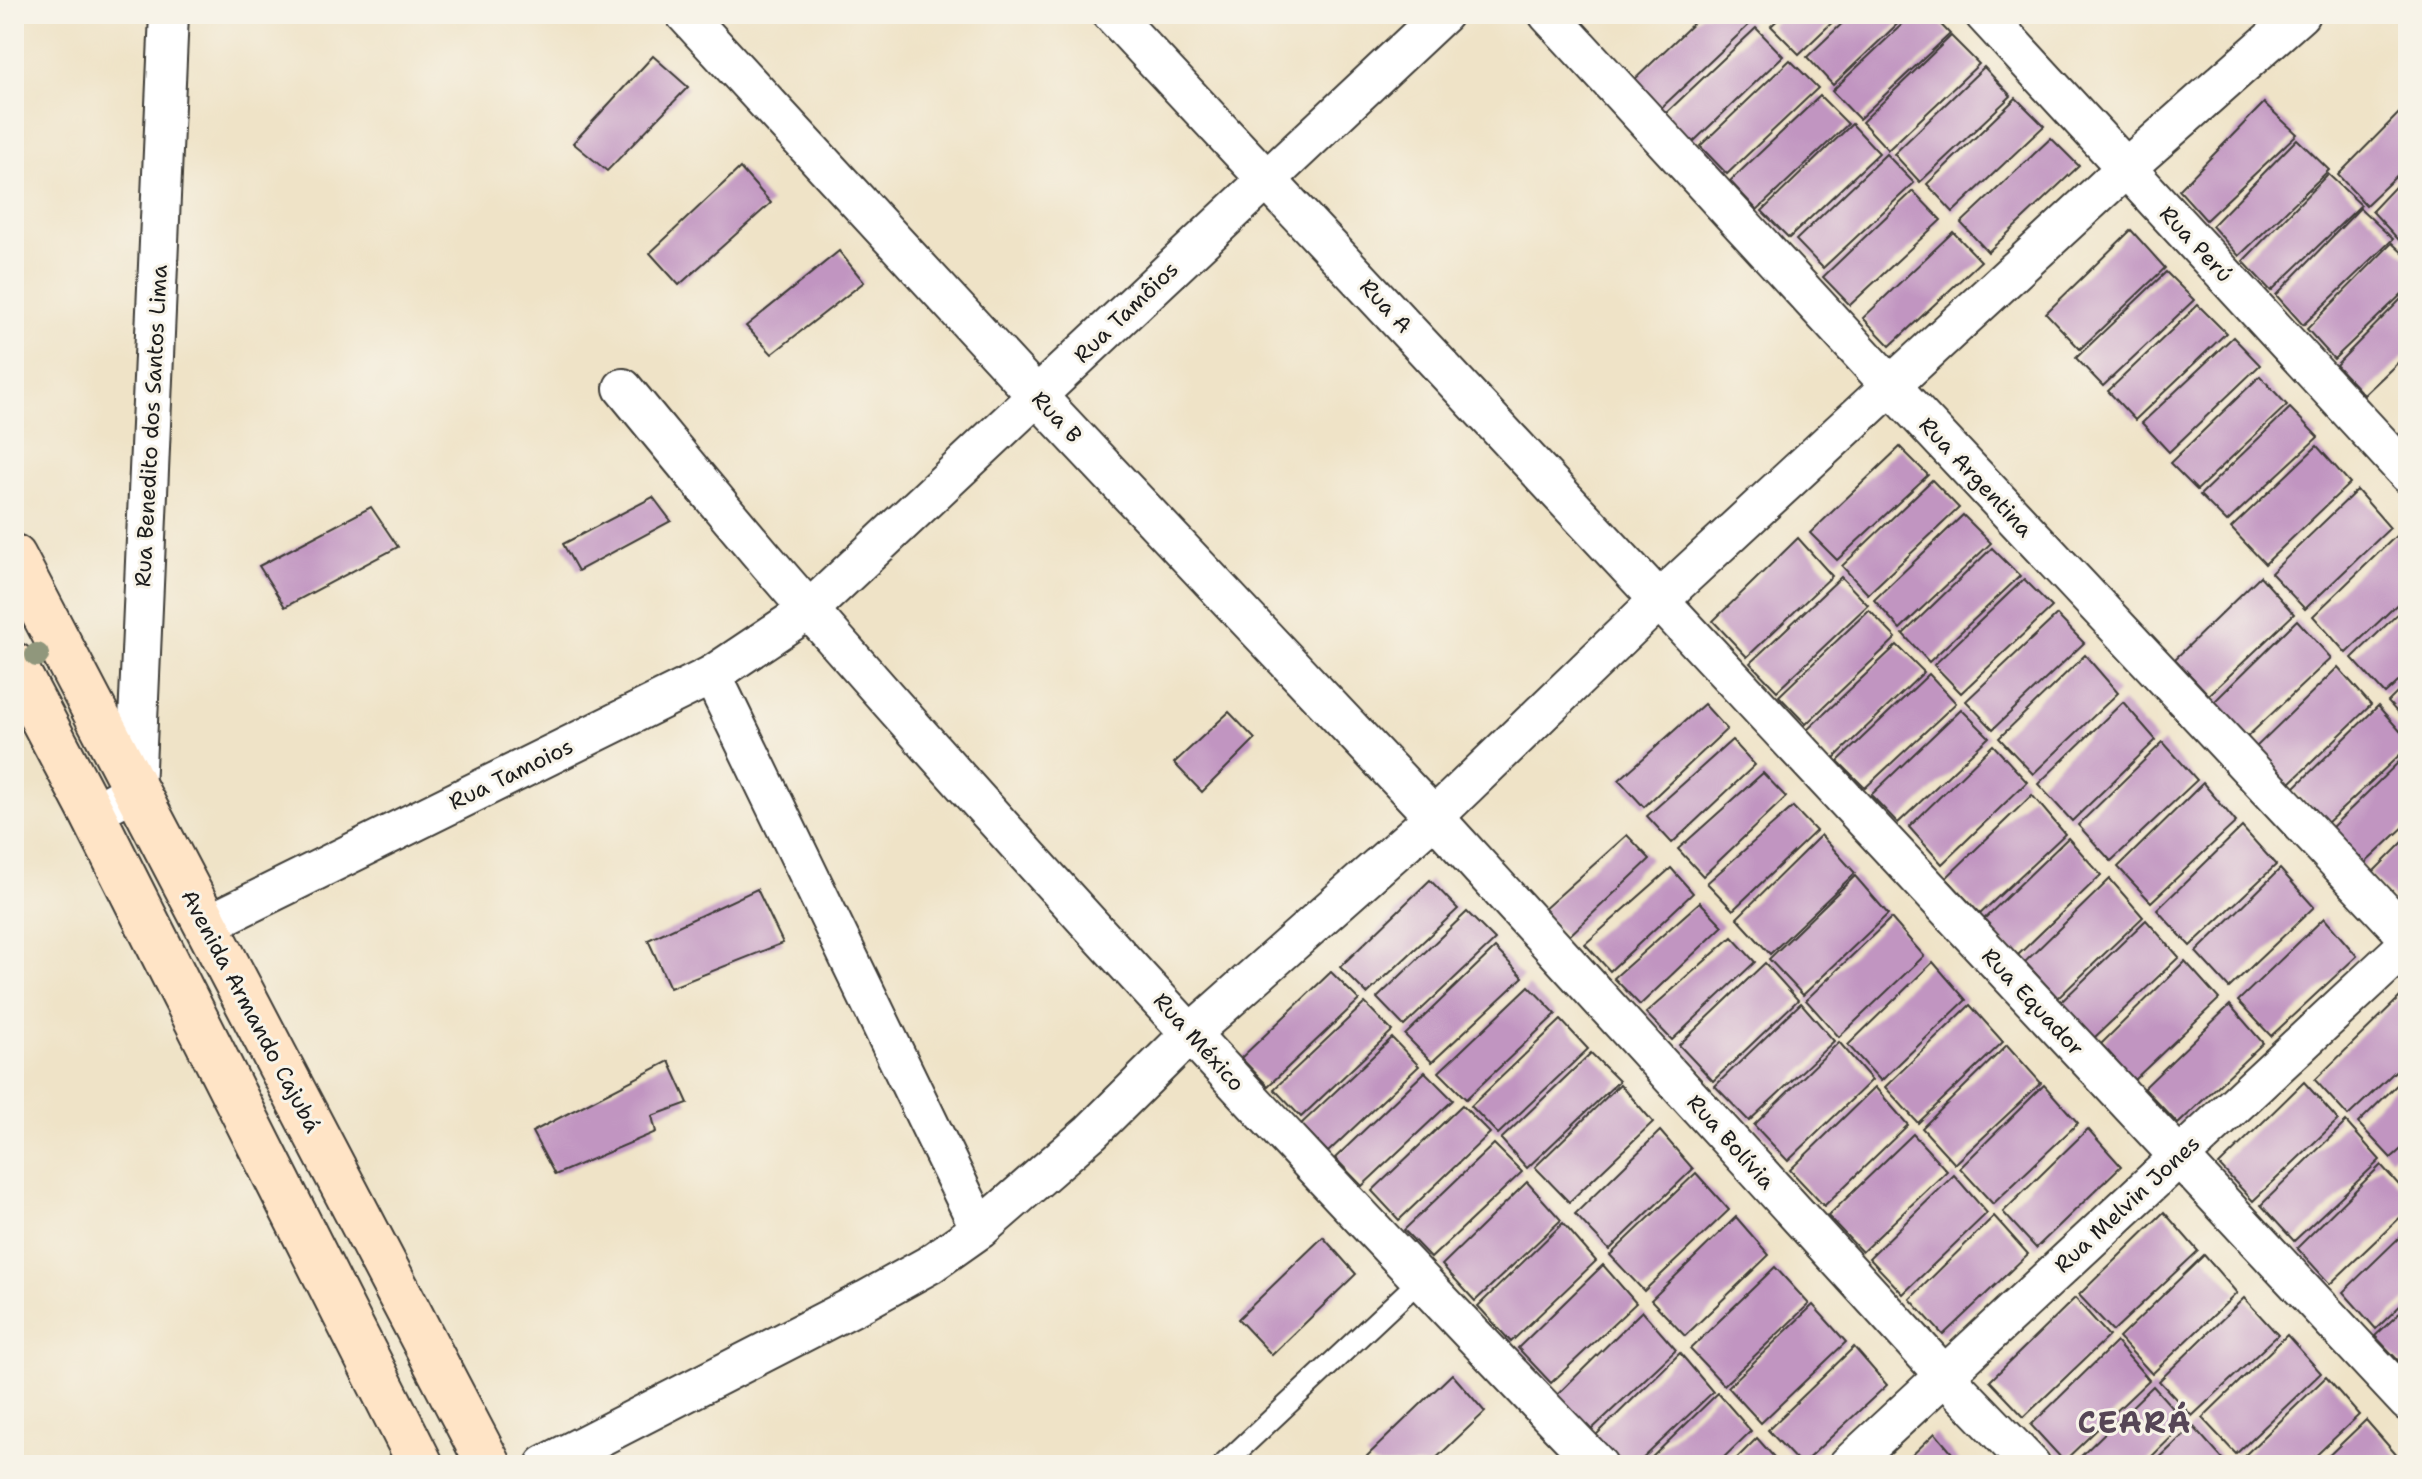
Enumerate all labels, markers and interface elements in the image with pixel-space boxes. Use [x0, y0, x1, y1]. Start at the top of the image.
street label: Rua Perú [2153, 199, 2239, 289]
street label: Rua Tamôios [1067, 255, 1185, 369]
street label: Rua Benedito dos Santos Lima [128, 264, 174, 588]
street label: Rua A [1353, 273, 1419, 339]
street label: Rua B [1025, 385, 1089, 449]
street label: Rua Argentina [1913, 411, 2039, 544]
street label: Rua Tamoios [444, 731, 578, 817]
street label: Avenida Armando Cajubá [175, 885, 328, 1138]
street label: Rua Equador [1975, 942, 2091, 1062]
street label: Rua México [1147, 987, 1251, 1097]
street label: Rua Bolívia [1681, 1088, 1782, 1196]
street label: Rua Melvin Jones [2048, 1129, 2206, 1279]
district label: CEARÁ [2078, 1401, 2192, 1443]

